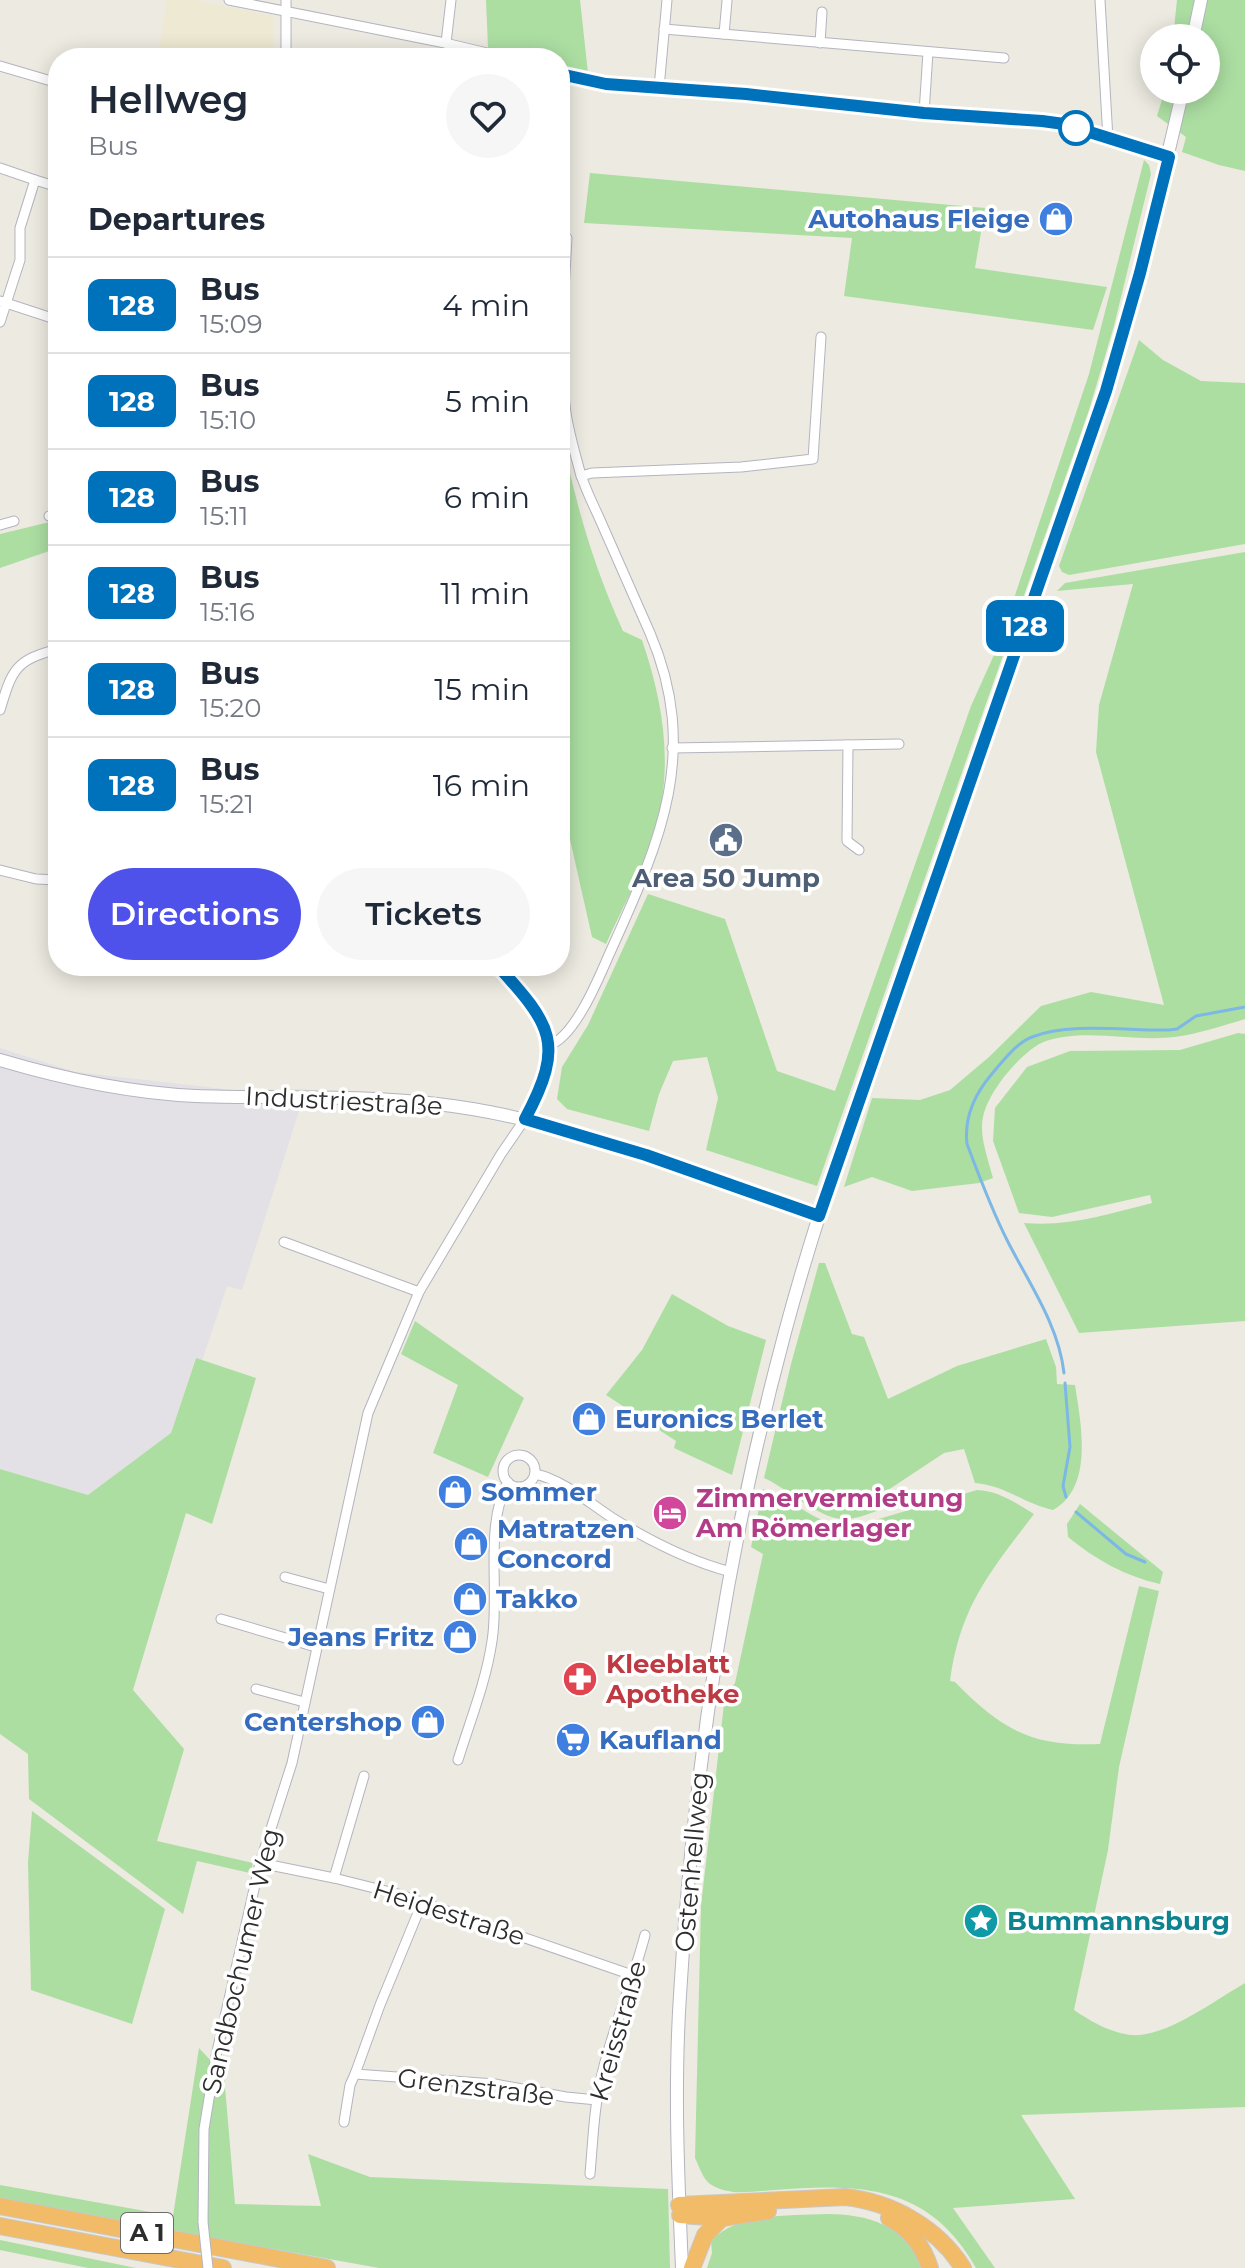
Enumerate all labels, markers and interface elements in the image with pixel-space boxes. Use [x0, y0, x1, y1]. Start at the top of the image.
map controls [1140, 24, 1220, 104]
button: locate [1140, 24, 1220, 104]
button: heart [446, 74, 530, 158]
text: Hellweg [88, 76, 249, 123]
unlabelled marker [1059, 111, 1093, 145]
text: Bus [88, 130, 138, 162]
shop icon: Autohaus Fleige [1037, 200, 1075, 238]
text: Departures [88, 201, 265, 238]
place label: Autohaus Fleige [807, 203, 1030, 235]
text: Bus [200, 271, 260, 308]
text: 4 min [442, 287, 530, 324]
text: 128 [109, 288, 155, 322]
text: 15:09 [200, 308, 263, 340]
text: Bus [200, 367, 260, 404]
text: 5 min [445, 383, 530, 420]
text: 128 [109, 384, 155, 418]
text: 15:10 [200, 404, 256, 436]
text: Bus [200, 463, 260, 500]
text: 6 min [444, 479, 530, 516]
text: 128 [109, 480, 155, 514]
text: 15:11 [200, 500, 248, 532]
text: Bus [200, 559, 260, 596]
text: 11 min [440, 575, 530, 612]
text: 128 [109, 576, 155, 610]
text: 15:16 [200, 596, 255, 628]
line badge: 128 [979, 600, 1071, 652]
text: 128 [1002, 609, 1048, 643]
text: Bus [200, 655, 260, 692]
text: 15 min [434, 671, 530, 708]
text: 128 [109, 672, 155, 706]
text: 15:20 [200, 692, 262, 724]
text: Bus [200, 751, 260, 788]
text: 16 min [433, 767, 530, 804]
text: 128 [109, 768, 155, 802]
text: 15:21 [200, 788, 254, 820]
public building icon: Area 50 Jump [707, 821, 745, 859]
place label: Area 50 Jump [631, 862, 820, 894]
button: Directions [88, 868, 301, 960]
button: Tickets [317, 868, 530, 960]
street label: Industriestraße [244, 1080, 444, 1122]
shop icon: Euronics Berlet [570, 1400, 608, 1438]
place label: Euronics Berlet [615, 1403, 824, 1435]
shop icon: Sommer [436, 1473, 474, 1511]
place label: Sommer [481, 1476, 597, 1508]
place label: Zimmervermietung Am Römerlager [695, 1482, 964, 1544]
hotel icon: Zimmervermietung Am Römerlager [651, 1494, 689, 1532]
place label: Matratzen Concord [497, 1513, 635, 1575]
shop icon: Matratzen Concord [452, 1525, 490, 1563]
shop icon: Takko [451, 1580, 489, 1618]
place label: Takko [496, 1583, 578, 1615]
shop icon: Jeans Fritz [441, 1618, 479, 1656]
place label: Jeans Fritz [287, 1621, 434, 1653]
place label: Kleeblatt Apotheke [605, 1648, 740, 1710]
pharmacy icon: Kleeblatt Apotheke [561, 1660, 599, 1698]
shop icon: Centershop [409, 1703, 447, 1741]
place label: Centershop [244, 1706, 402, 1738]
supermarket icon: Kaufland [554, 1721, 592, 1759]
place label: Kaufland [599, 1724, 722, 1756]
street label: Ostenhellweg [668, 1770, 716, 1954]
street label: Sandbochumer Weg [195, 1825, 287, 2097]
street label: Heidestraße [369, 1873, 529, 1953]
place icon: Bummannsburg [962, 1902, 1000, 1940]
place label: Bummannsburg [1007, 1905, 1230, 1937]
street label: Kreisstraße [583, 1957, 653, 2105]
street label: Grenzstraße [396, 2062, 556, 2112]
road number: A 1 [121, 2213, 173, 2253]

